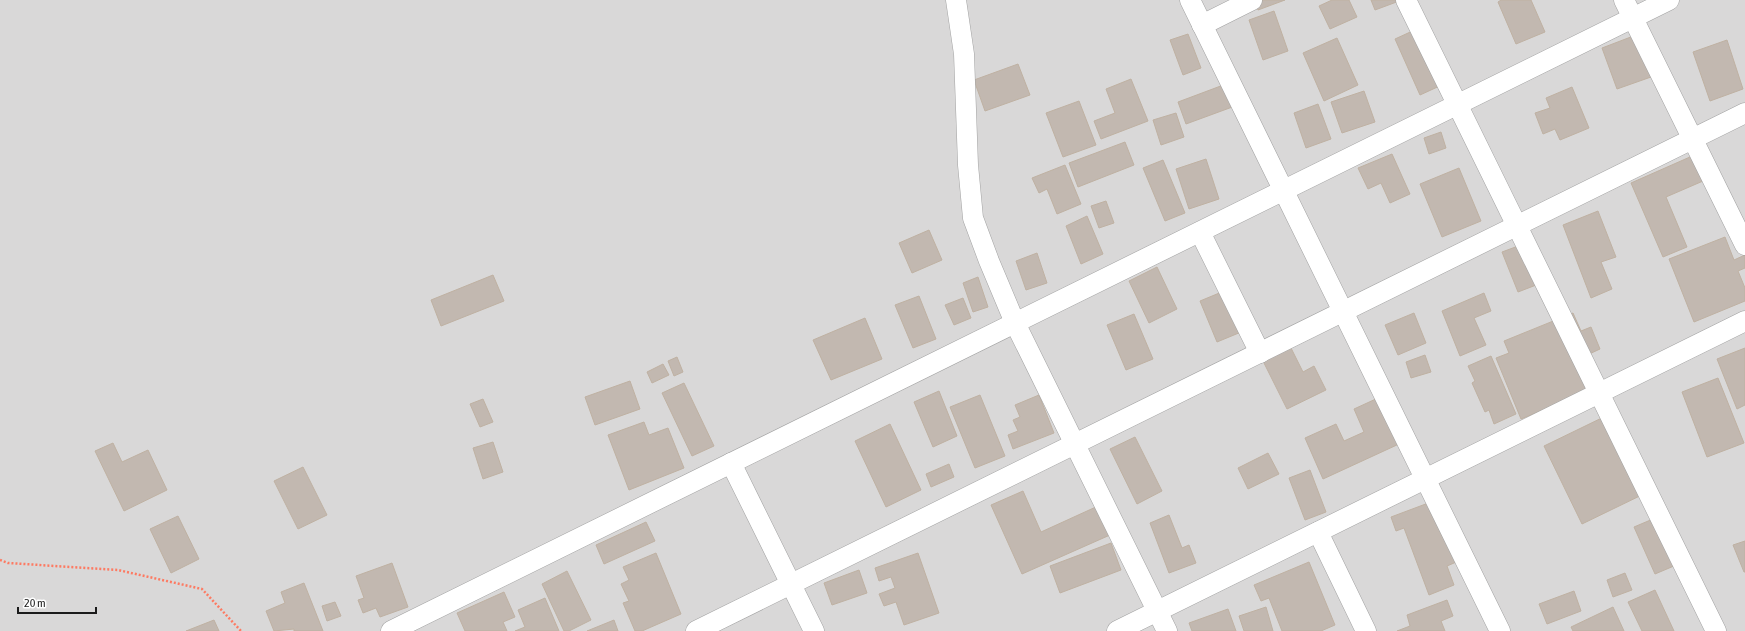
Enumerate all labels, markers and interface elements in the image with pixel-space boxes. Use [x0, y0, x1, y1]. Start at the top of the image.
scale bar [18, 589, 96, 615]
text: 20 m [24, 596, 46, 610]

